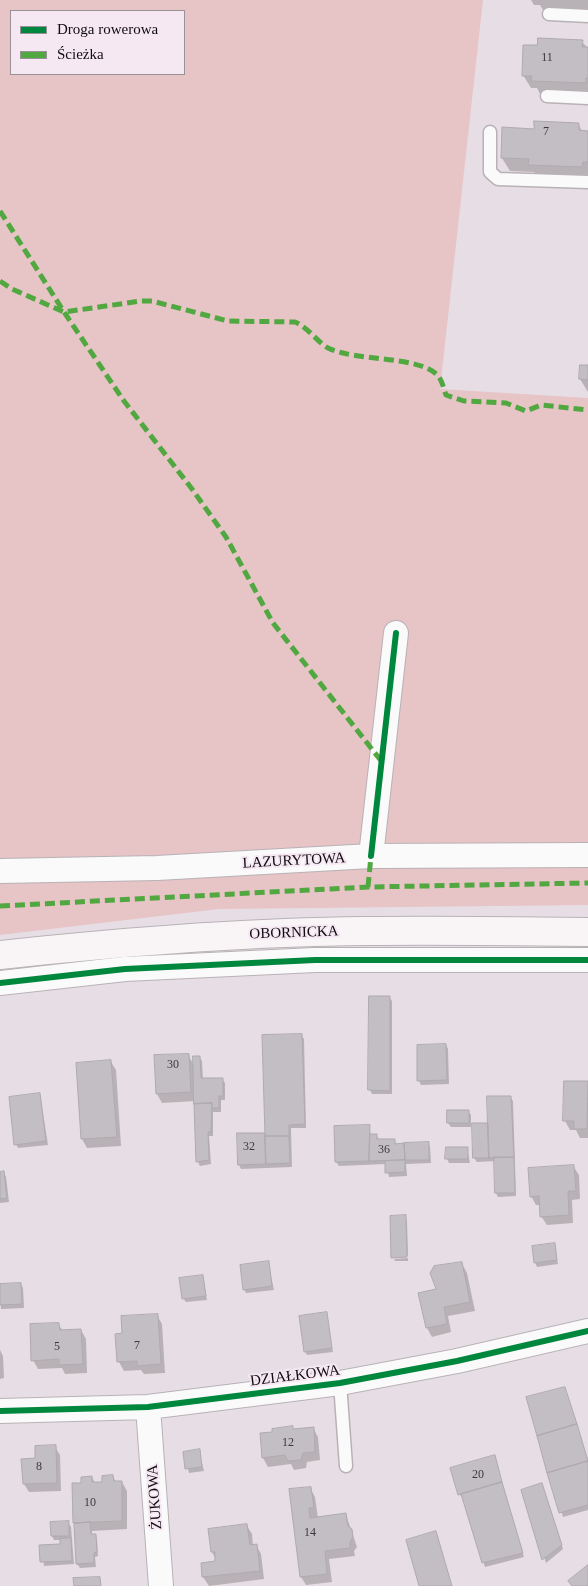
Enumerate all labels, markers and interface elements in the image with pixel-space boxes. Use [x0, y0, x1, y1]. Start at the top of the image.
legend [10, 10, 185, 75]
text: Droga rowerowa [57, 21, 158, 37]
text: Ścieżka [57, 46, 104, 62]
house number: 11 [541, 51, 553, 65]
house number: 7 [543, 125, 549, 139]
street label: LAZURYTOWA [242, 849, 346, 873]
street label: OBORNICKA [249, 922, 339, 944]
house number: 30 [167, 1058, 179, 1072]
house number: 32 [243, 1140, 255, 1154]
house number: 36 [378, 1143, 390, 1157]
house number: 7 [134, 1339, 140, 1353]
house number: 5 [54, 1340, 60, 1354]
street label: DZIAŁKOWA [249, 1362, 341, 1390]
house number: 12 [282, 1436, 294, 1450]
house number: 8 [36, 1460, 42, 1474]
street label: ŻUKOWA [144, 1464, 166, 1530]
house number: 20 [472, 1468, 484, 1482]
house number: 10 [84, 1496, 96, 1510]
house number: 14 [304, 1526, 316, 1540]

